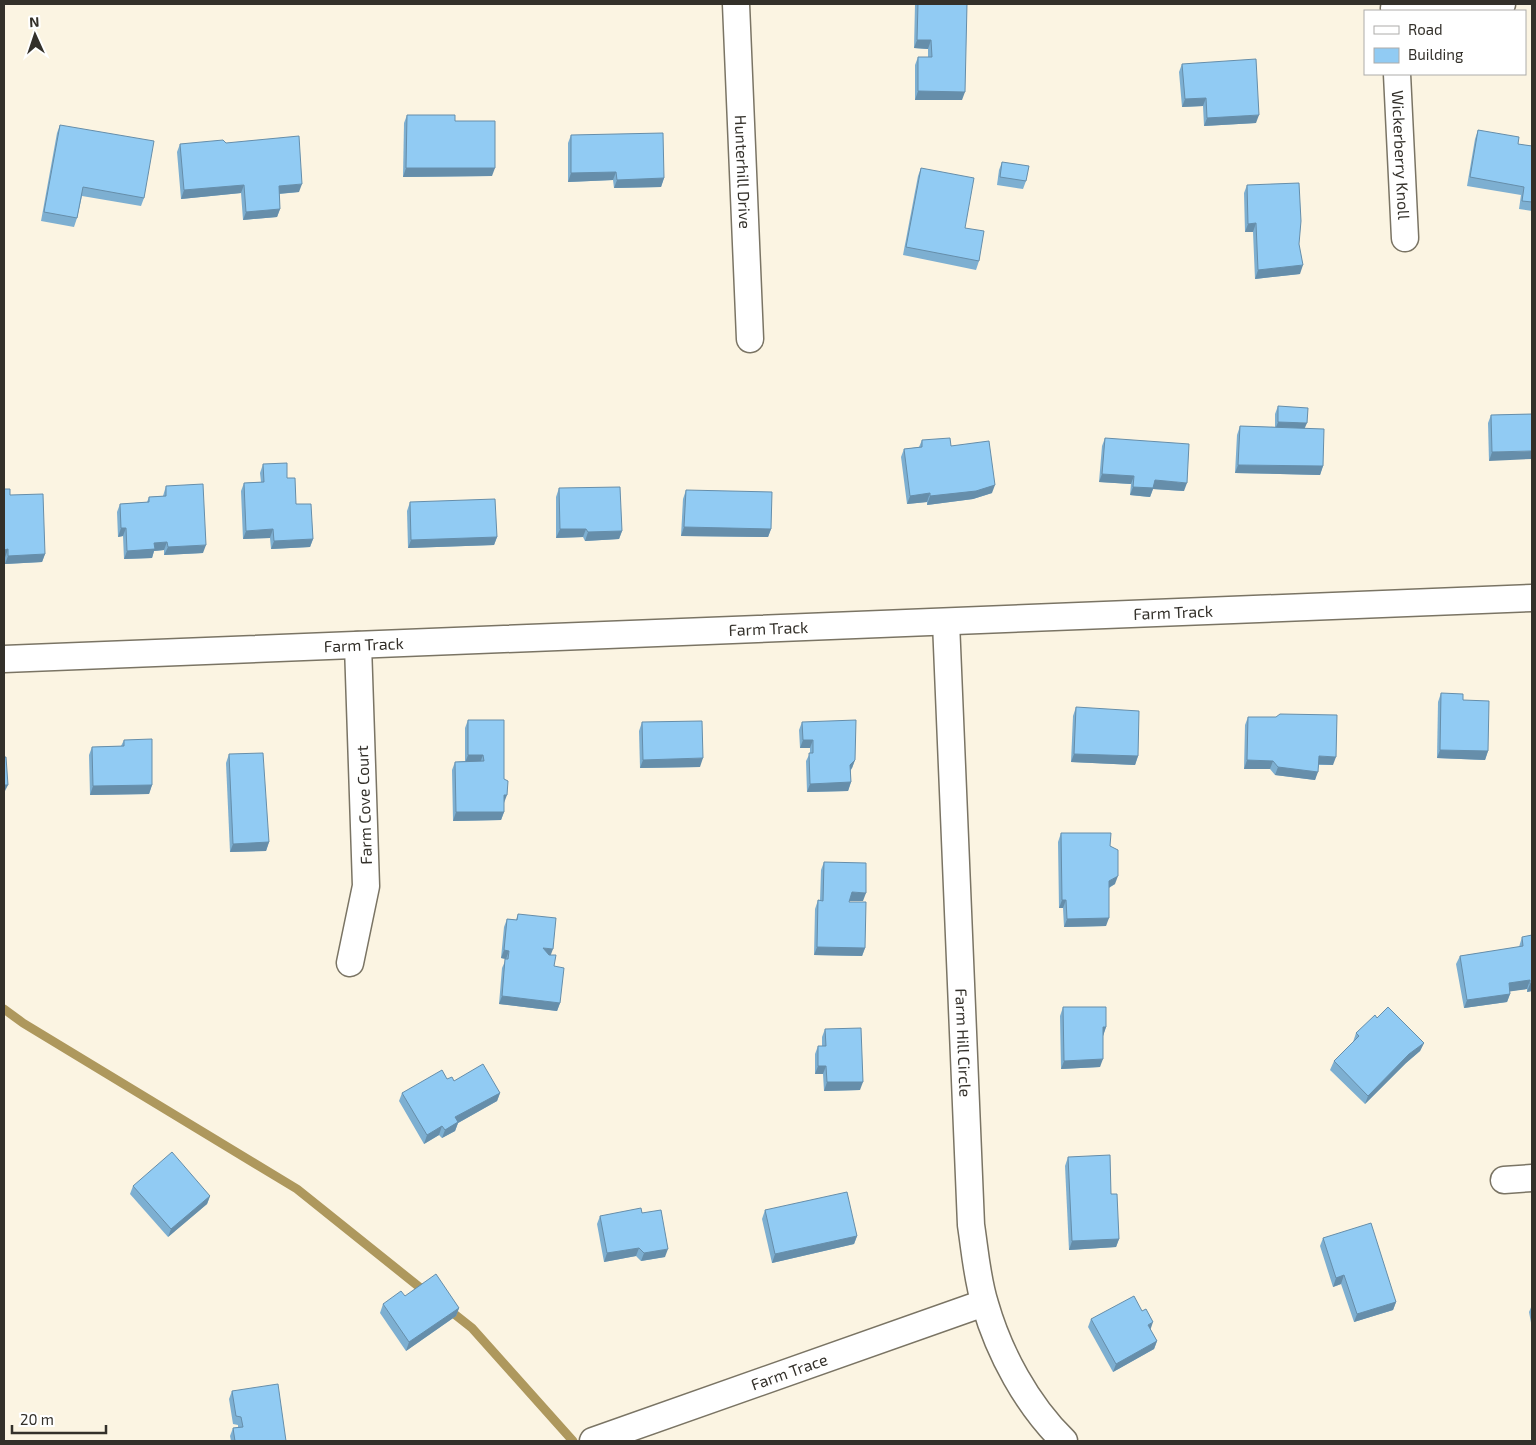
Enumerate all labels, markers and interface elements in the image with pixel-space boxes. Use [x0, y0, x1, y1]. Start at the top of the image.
north arrow [10, 10, 60, 60]
legend [1364, 10, 1526, 75]
text: N [29, 13, 40, 30]
text: Road [1408, 20, 1443, 38]
text: Building [1408, 45, 1464, 63]
street label: Wickerberry Knoll [1389, 90, 1414, 220]
street label: Hunterhill Drive [732, 114, 755, 229]
street label: Farm Track [1133, 601, 1213, 623]
street label: Farm Track [728, 617, 809, 639]
street label: Farm Track [323, 633, 404, 655]
street label: Farm Cove Court [352, 745, 375, 865]
street label: Farm Hill Circle [952, 988, 976, 1097]
street label: Farm Trace [748, 1349, 830, 1394]
scale bar [12, 1402, 106, 1434]
text: 20 m [20, 1410, 54, 1428]

